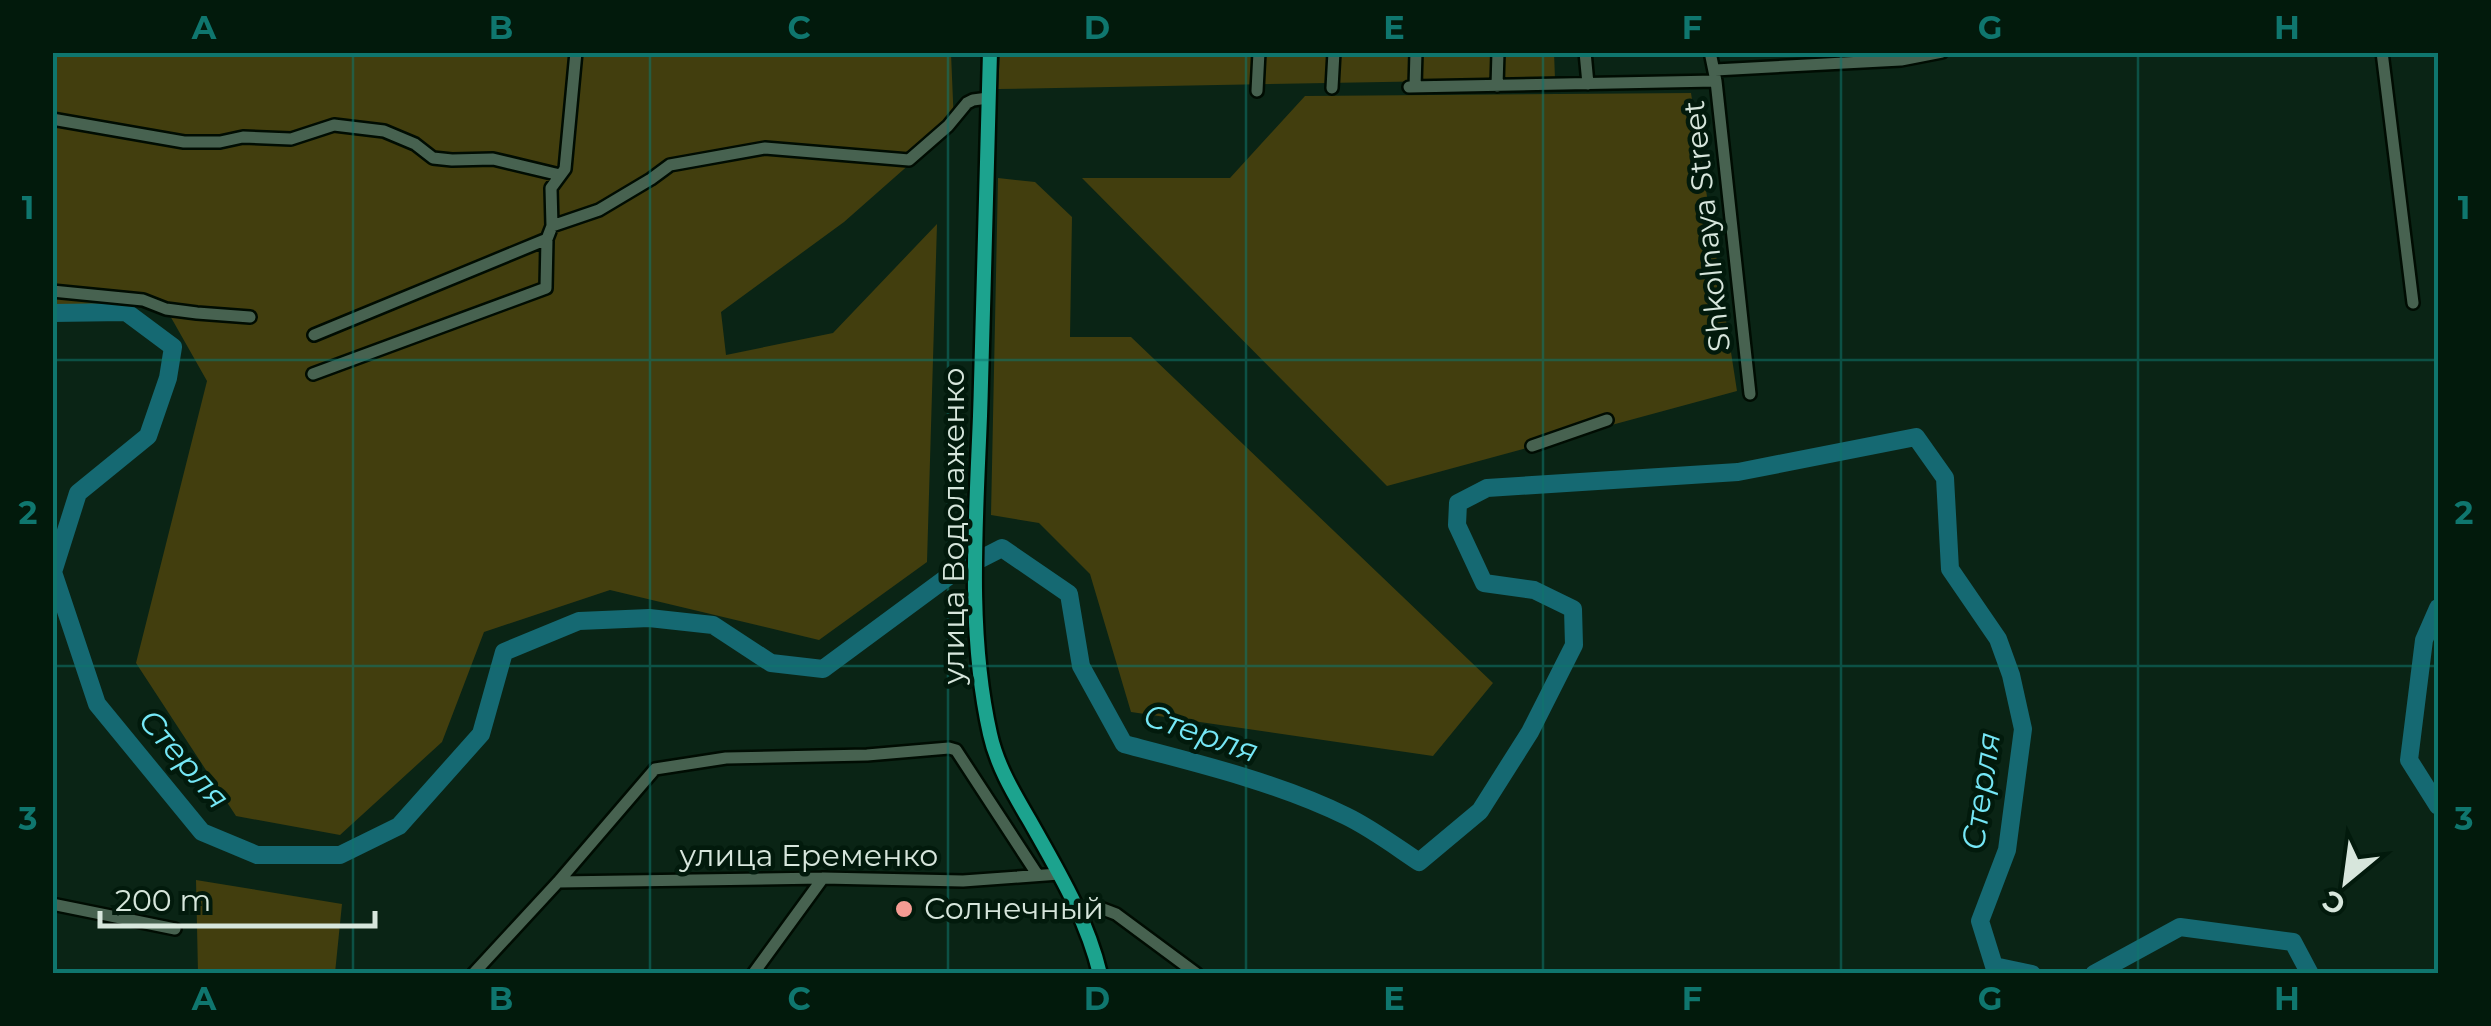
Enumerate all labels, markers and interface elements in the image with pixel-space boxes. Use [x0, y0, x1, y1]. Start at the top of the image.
text: A [191, 8, 217, 47]
text: B [489, 8, 513, 47]
text: C [787, 8, 811, 47]
text: D [1084, 8, 1110, 47]
text: E [1383, 8, 1405, 47]
text: F [1682, 8, 1702, 47]
text: G [1978, 8, 2002, 47]
text: H [2274, 8, 2300, 47]
street label: Shkolnaya Street [1675, 99, 1738, 353]
text: 1 [22, 188, 34, 227]
text: 1 [2458, 188, 2470, 227]
street label: улица Водолаженко [935, 367, 972, 686]
text: 2 [19, 493, 37, 532]
text: 2 [2455, 493, 2473, 532]
water label: Стерля [1139, 695, 1264, 770]
water label: Стерля [131, 701, 238, 816]
water label: Стерля [1953, 729, 2008, 853]
text: 3 [18, 799, 37, 838]
text: 3 [2454, 799, 2473, 838]
north arrow [2296, 831, 2396, 931]
street label: улица Еременко [679, 837, 938, 874]
scale bar [100, 866, 375, 928]
text: 200 m [115, 882, 211, 919]
text: С [2317, 883, 2351, 923]
place label: Солнечный [924, 890, 1104, 927]
marker: Солнечный [893, 898, 915, 920]
text: A [191, 979, 217, 1018]
text: B [489, 979, 513, 1018]
text: C [787, 979, 811, 1018]
text: D [1084, 979, 1110, 1018]
text: E [1383, 979, 1405, 1018]
text: F [1682, 979, 1702, 1018]
text: G [1978, 979, 2002, 1018]
text: H [2274, 979, 2300, 1018]

